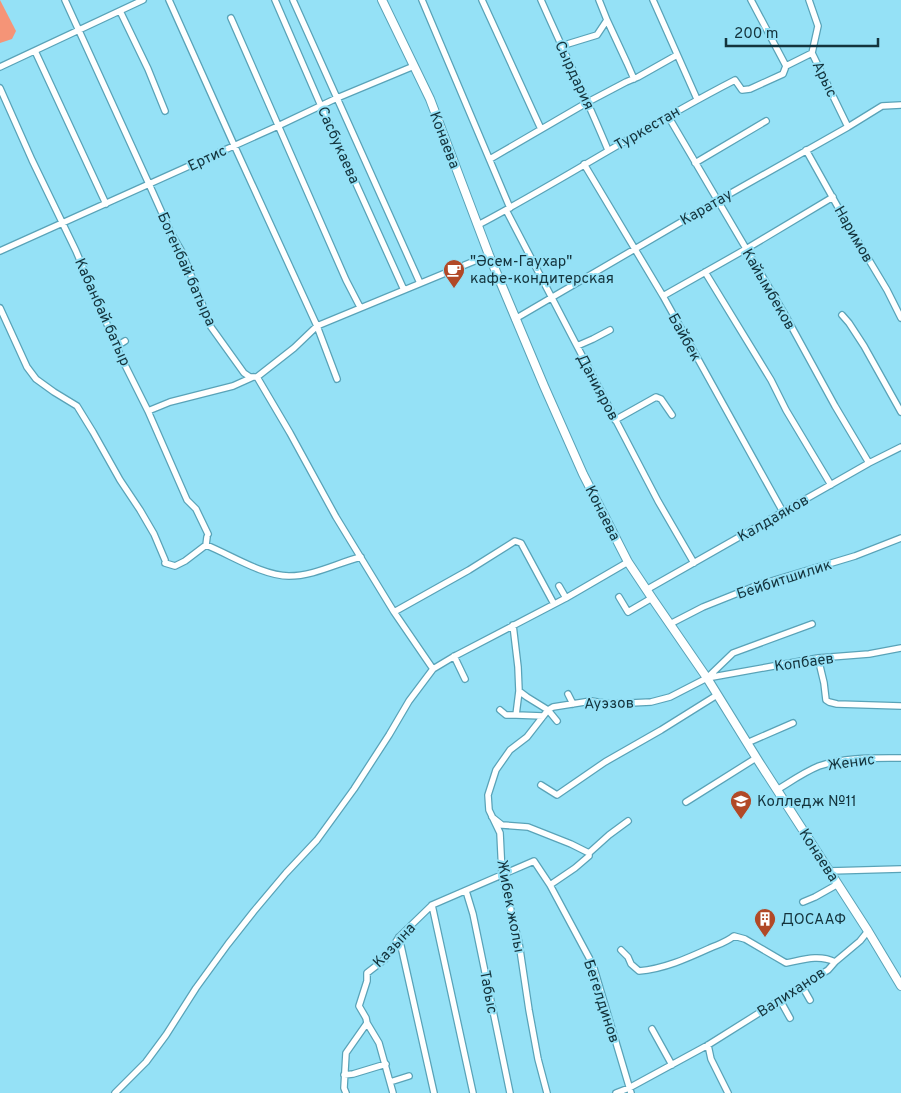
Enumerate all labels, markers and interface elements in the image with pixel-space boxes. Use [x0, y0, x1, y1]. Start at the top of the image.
scale bar [726, 15, 878, 47]
text: 200 m [734, 25, 779, 44]
street label: Сырдария [549, 38, 598, 113]
street label: Арыс [807, 58, 841, 101]
street label: Туркестан [611, 103, 684, 156]
street label: Сасбукаева [312, 104, 363, 187]
street label: Конаева [424, 109, 463, 172]
street label: Ертис [185, 142, 230, 177]
street label: Каратау [677, 186, 736, 231]
street label: Наримов [829, 203, 877, 267]
street label: Богенбай батыра [152, 210, 219, 329]
street label: Кайымбеков [737, 246, 799, 334]
place label: "Әсем-Гаухар" кафе-кондитерская [470, 253, 614, 289]
street label: Кабанбай батыр [69, 256, 134, 369]
cafe icon: "Әсем-Гаухар" кафе-кондитерская [442, 258, 466, 289]
street label: Байбек [663, 310, 705, 365]
street label: Данияров [571, 351, 622, 424]
street label: Конаева [580, 483, 624, 544]
street label: Калдаяков [735, 491, 813, 547]
street label: Бейбитшилик [734, 556, 835, 605]
street label: Копбаев [773, 650, 835, 677]
street label: Ауэзов [584, 695, 634, 714]
street label: Женис [826, 751, 876, 776]
school or university icon: Колледж №11 [729, 789, 753, 820]
place label: Колледж №11 [757, 793, 857, 812]
street label: Конаева [794, 826, 842, 886]
street label: Жибек жолы [491, 858, 528, 954]
building icon: ДОСААФ [753, 907, 777, 938]
place label: ДОСААФ [781, 911, 846, 930]
street label: Казына [370, 920, 421, 972]
street label: Бегелдинов [578, 957, 623, 1046]
street label: Валиханов [754, 964, 830, 1022]
street label: Табыс [474, 969, 501, 1015]

